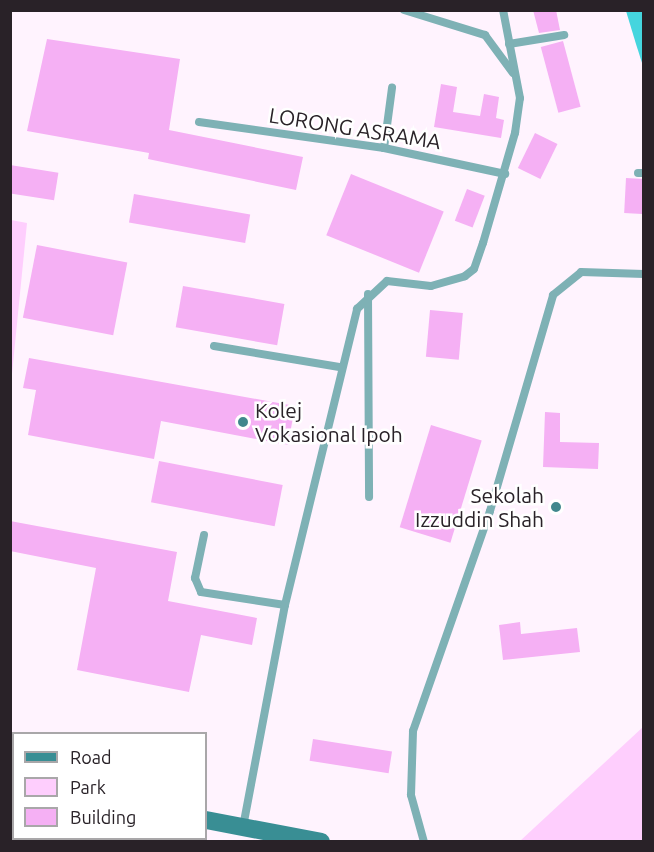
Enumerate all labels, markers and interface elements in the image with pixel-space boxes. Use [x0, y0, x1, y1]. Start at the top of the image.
street label: LORONG ASRAMA [267, 102, 443, 154]
place label: Kolej Vokasional Ipoh [255, 397, 403, 447]
marker: Kolej Vokasional Ipoh [236, 415, 250, 429]
place label: Sekolah Izzuddin Shah [415, 482, 544, 532]
marker: Sekolah Izzuddin Shah [549, 500, 563, 514]
legend [12, 732, 207, 840]
text: Road [70, 747, 112, 767]
text: Park [70, 777, 106, 797]
text: Building [70, 807, 136, 827]

